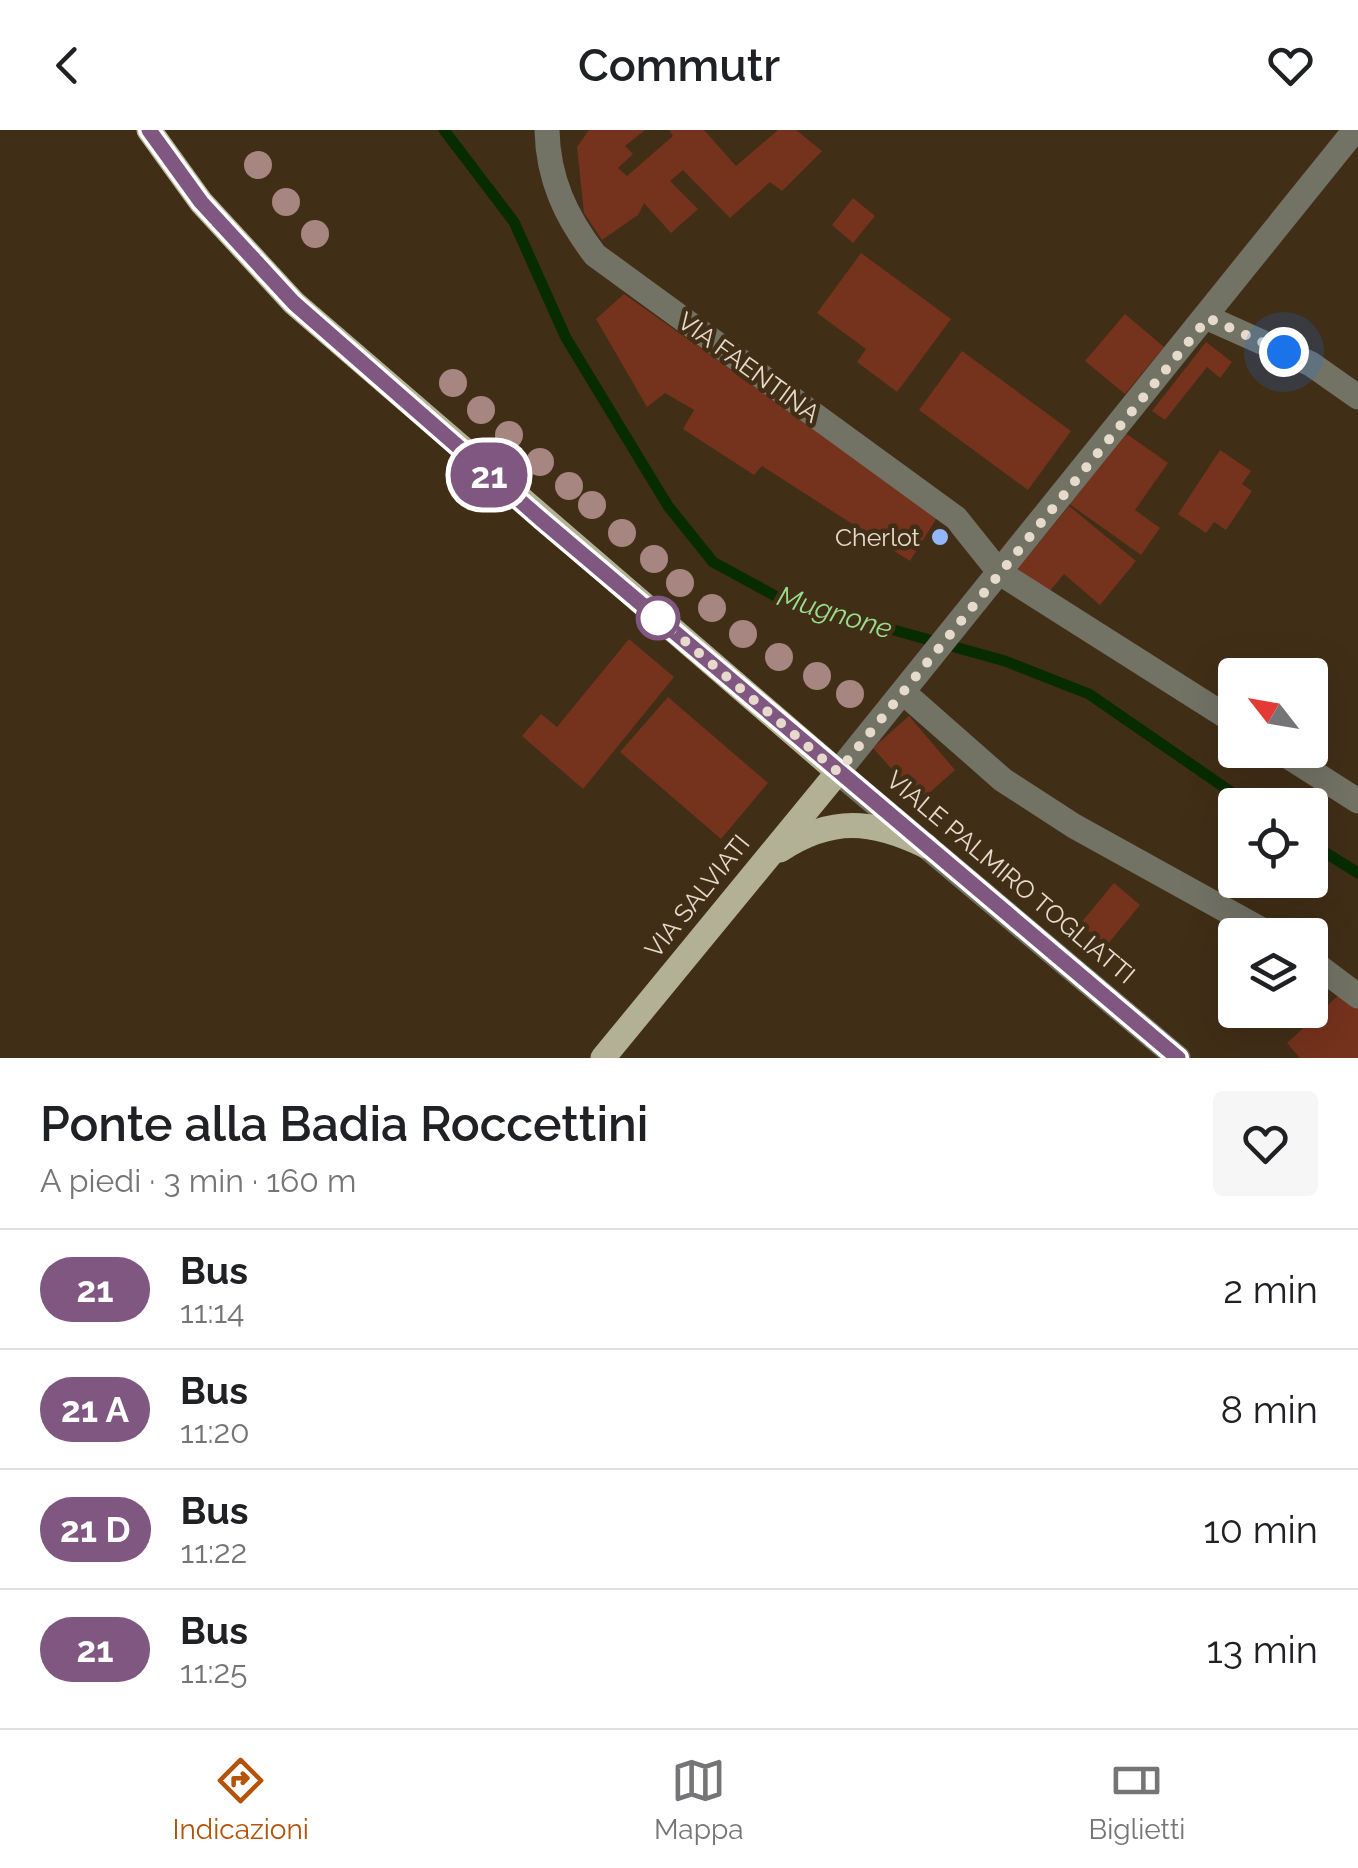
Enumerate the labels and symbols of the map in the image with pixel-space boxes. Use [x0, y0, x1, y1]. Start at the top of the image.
street label: VIA FAENTINA [672, 306, 826, 429]
your location [1259, 327, 1309, 377]
line badge: 21 [444, 442, 534, 508]
place label: Cherlot [835, 522, 921, 552]
marker: Cherlot [929, 526, 951, 548]
water label: Mugnone [773, 579, 896, 646]
unlabelled marker [637, 597, 679, 639]
north arrow [1218, 658, 1328, 768]
street label: VIALE PALMIRO TOGLIATTI [881, 764, 1141, 990]
street label: VIA SALVIATI [638, 829, 756, 963]

